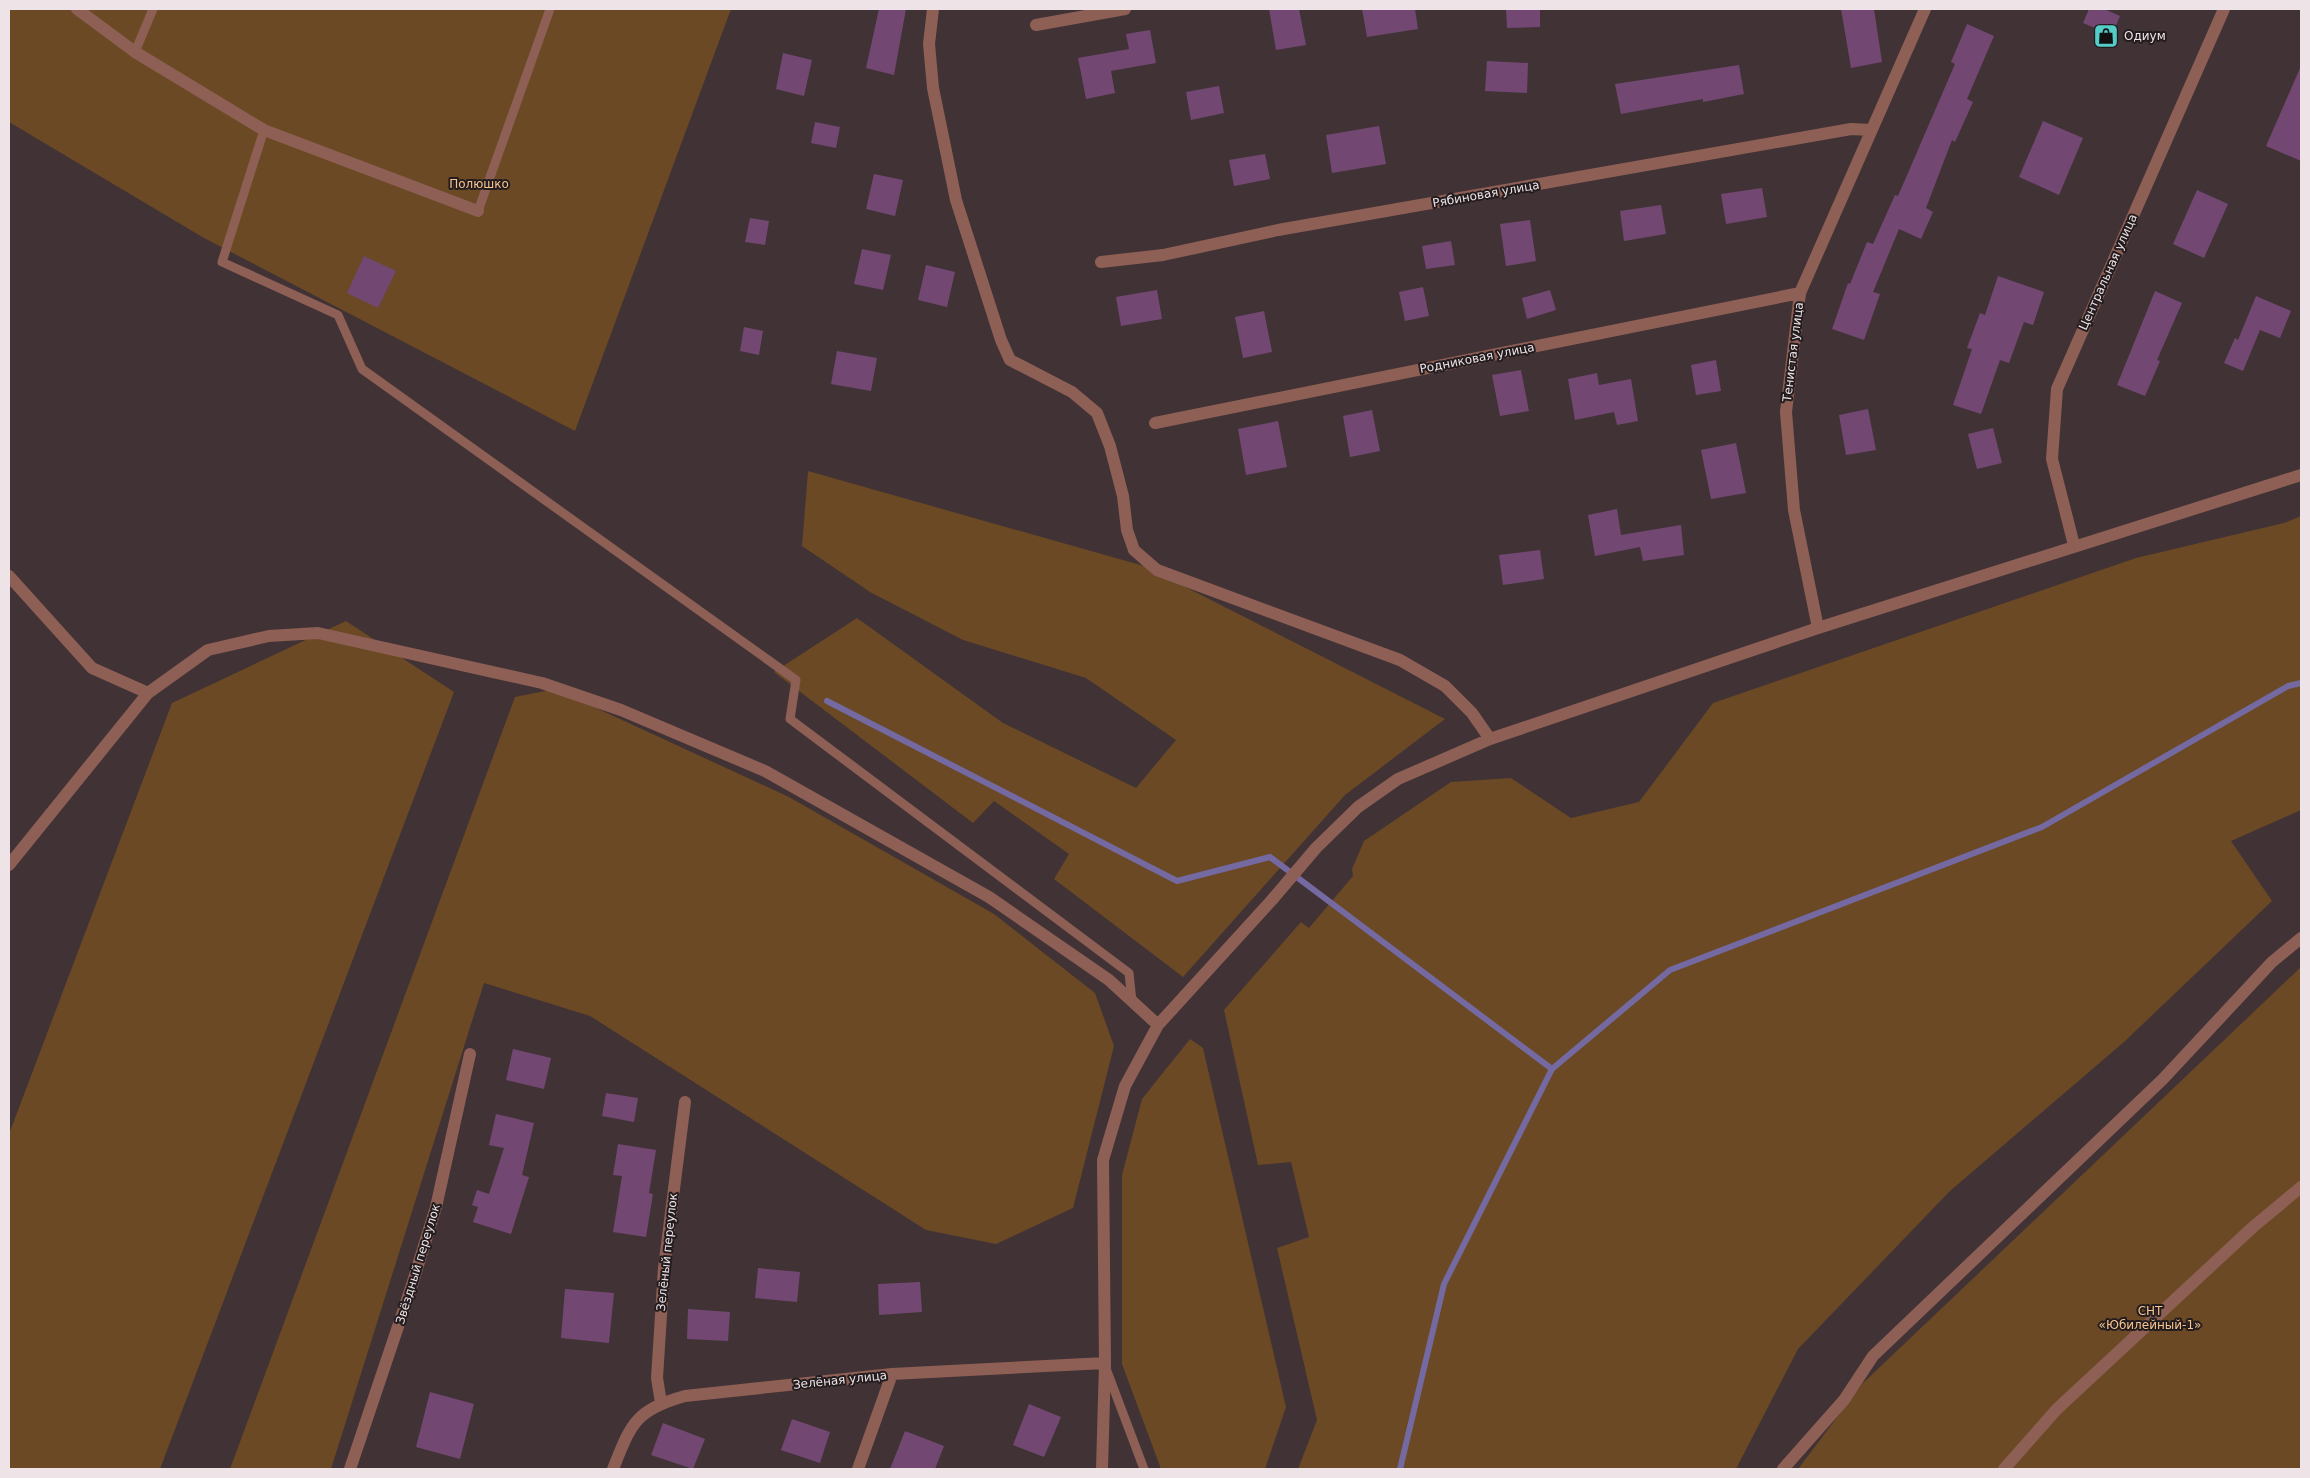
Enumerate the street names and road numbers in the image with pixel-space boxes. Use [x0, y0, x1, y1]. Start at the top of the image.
street label: Рябиновая улица [1431, 178, 1541, 210]
street label: Центральная улица [2076, 212, 2140, 332]
street label: Тенистая улица [1780, 301, 1806, 404]
street label: Родниковая улица [1418, 340, 1536, 376]
street label: Зелёный переулок [654, 1192, 680, 1312]
street label: Звёздный переулок [393, 1202, 443, 1326]
street label: Зелёная улица [792, 1368, 888, 1392]

